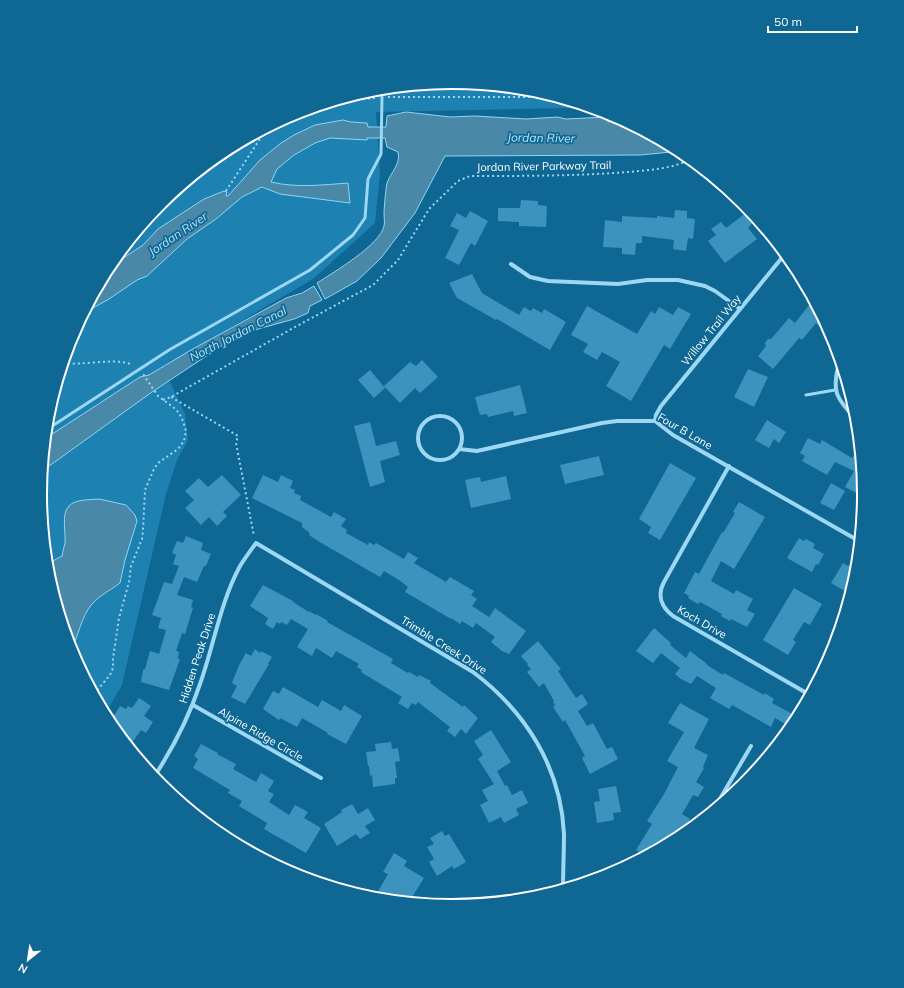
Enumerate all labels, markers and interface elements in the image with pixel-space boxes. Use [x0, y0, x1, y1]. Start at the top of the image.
scale bar [768, 8, 857, 34]
text: 50 m [774, 14, 802, 29]
water label: Jordan River [506, 129, 576, 146]
street label: Jordan River Parkway Trail [477, 158, 611, 174]
water label: Jordan River [145, 208, 211, 259]
street label: Willow Trail Way [678, 292, 744, 368]
water label: North Jordan Canal [187, 303, 289, 364]
street label: Four B Lane [655, 410, 715, 452]
street label: Koch Drive [675, 602, 729, 642]
street label: Hidden Peak Drive [176, 611, 218, 705]
street label: Trimble Creek Drive [398, 613, 490, 677]
street label: Alpine Ridge Circle [216, 704, 306, 764]
north arrow [8, 940, 48, 980]
text: N [16, 961, 30, 977]

